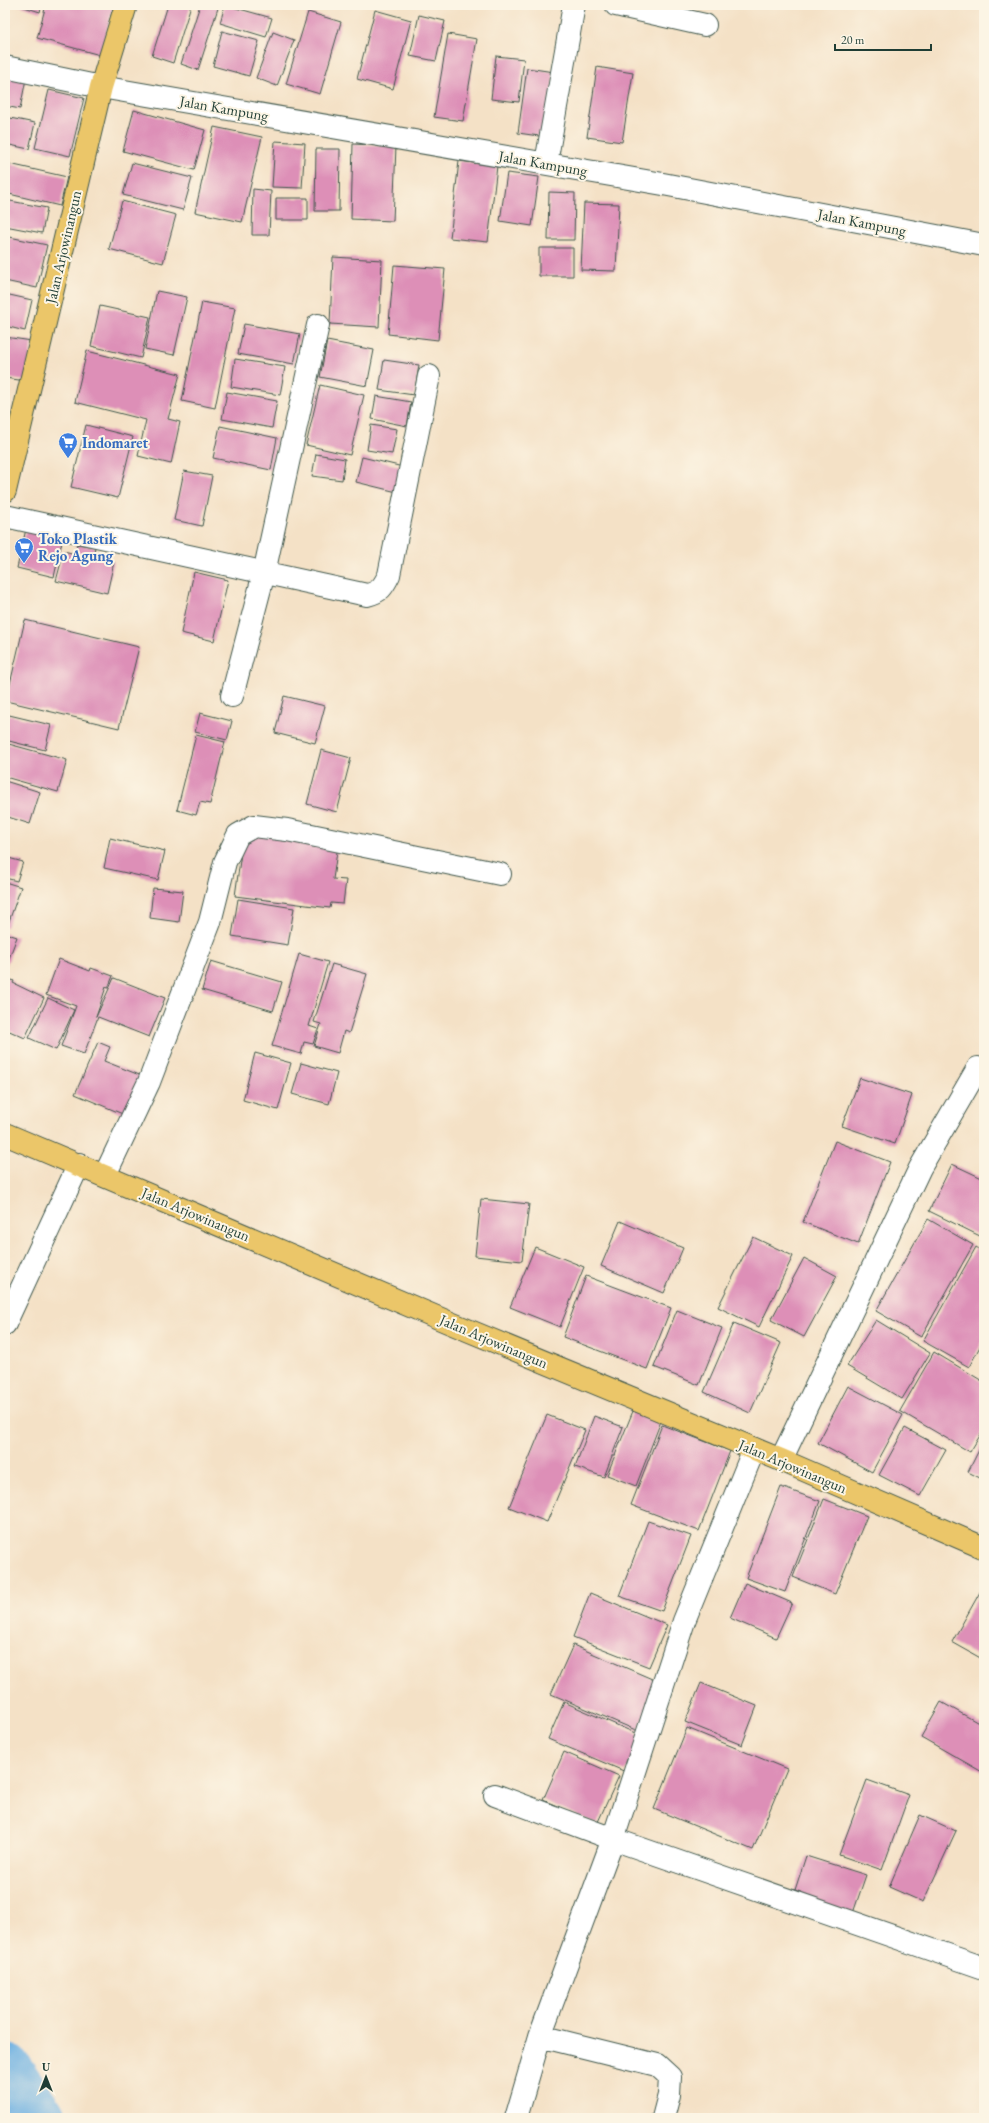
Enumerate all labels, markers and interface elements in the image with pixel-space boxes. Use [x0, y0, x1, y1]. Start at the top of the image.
scale bar [835, 26, 931, 52]
text: 20 m [841, 32, 865, 48]
street label: Jalan Kampung [176, 91, 270, 125]
street label: Jalan Kampung [495, 146, 589, 180]
street label: Jalan Arjowinangun [40, 188, 85, 307]
street label: Jalan Kampung [814, 204, 908, 240]
supermarket icon: Indomaret [57, 431, 79, 459]
place label: Indomaret [82, 433, 148, 452]
place label: Toko Plastik Rejo Agung [38, 529, 118, 565]
supermarket icon: Toko Plastik Rejo Agung [13, 536, 35, 564]
street label: Jalan Arjowinangun [137, 1182, 253, 1245]
street label: Jalan Arjowinangun [435, 1309, 551, 1372]
street label: Jalan Arjowinangun [734, 1434, 850, 1497]
north arrow [26, 2057, 66, 2097]
text: U [42, 2060, 51, 2074]

